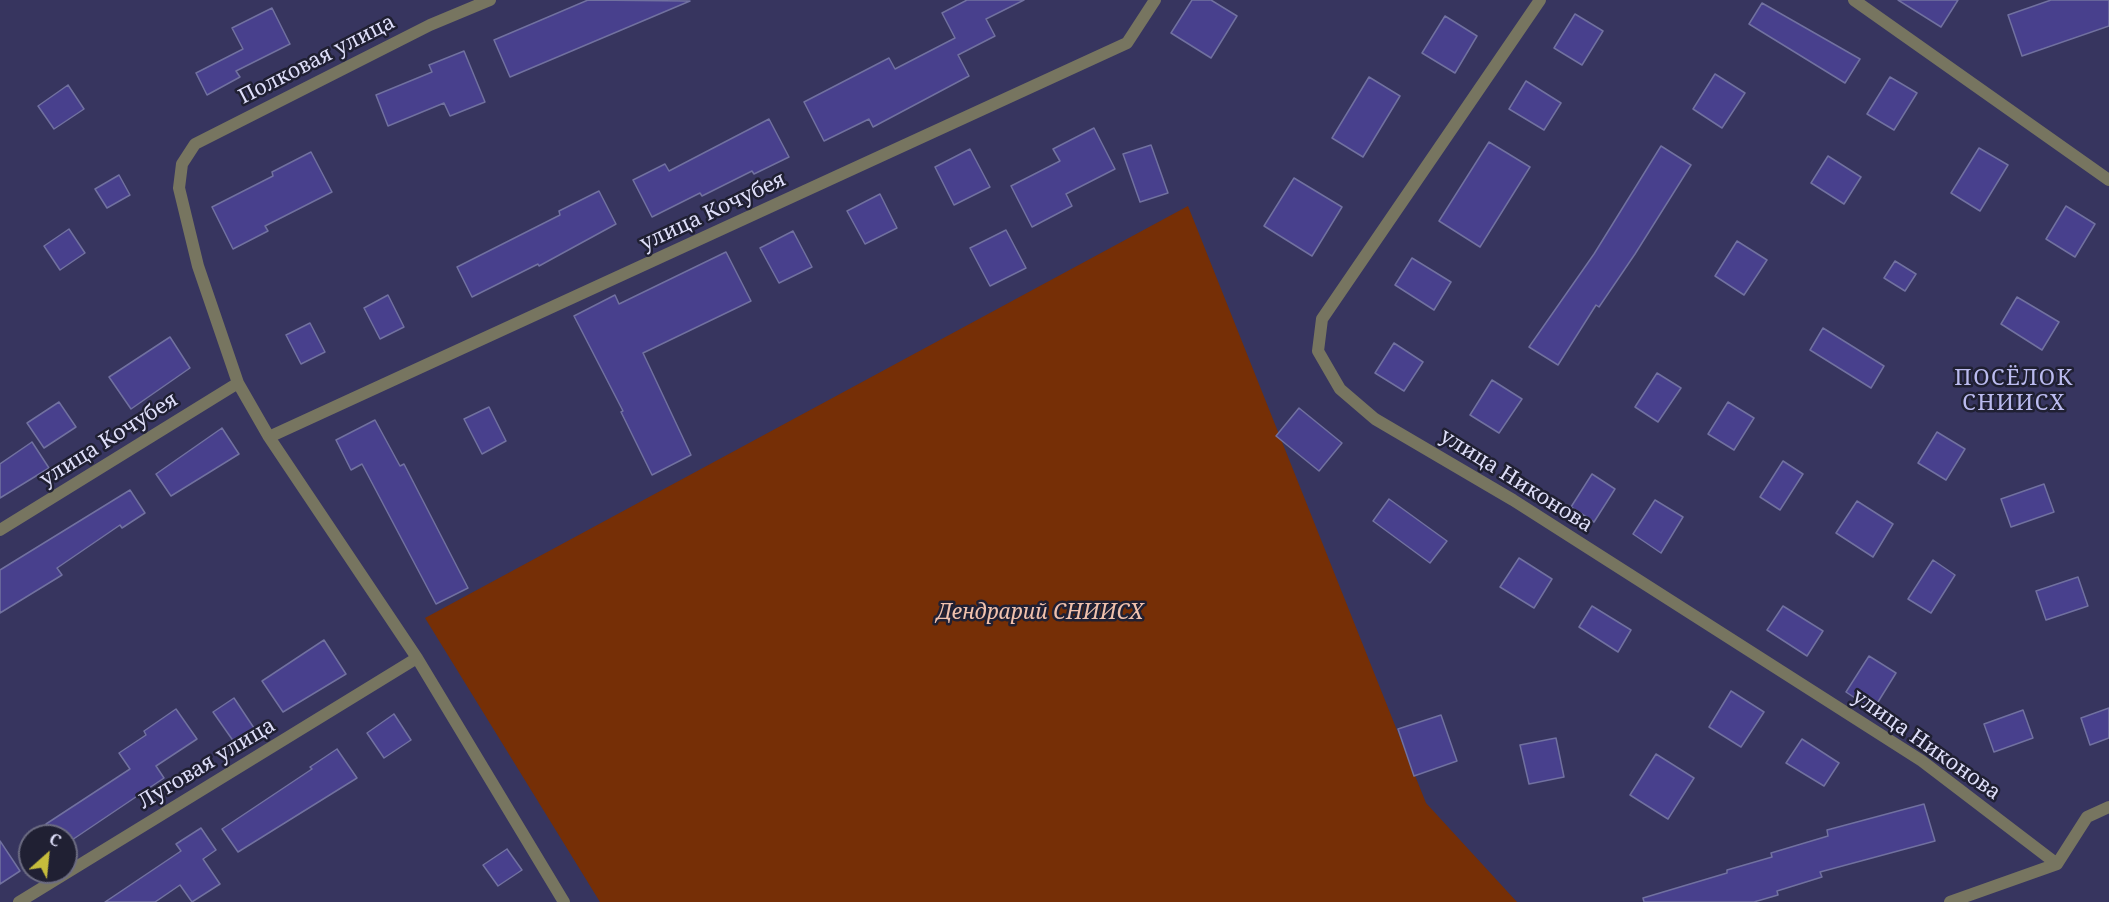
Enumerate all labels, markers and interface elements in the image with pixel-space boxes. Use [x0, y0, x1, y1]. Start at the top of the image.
street label: Полковая улица [235, 10, 399, 110]
street label: улица Кочубея [636, 167, 790, 257]
district label: ПОСЁЛОК СНИИСХ [1954, 366, 2074, 418]
street label: улица Кочубея [35, 387, 183, 493]
street label: улица Никонова [1435, 424, 1597, 538]
park label: Дендрарий СНИИСХ [937, 600, 1143, 626]
street label: улица Никонова [1847, 684, 2005, 806]
street label: Луговая улица [134, 713, 280, 815]
north arrow [18, 824, 78, 884]
text: С [46, 828, 65, 852]

